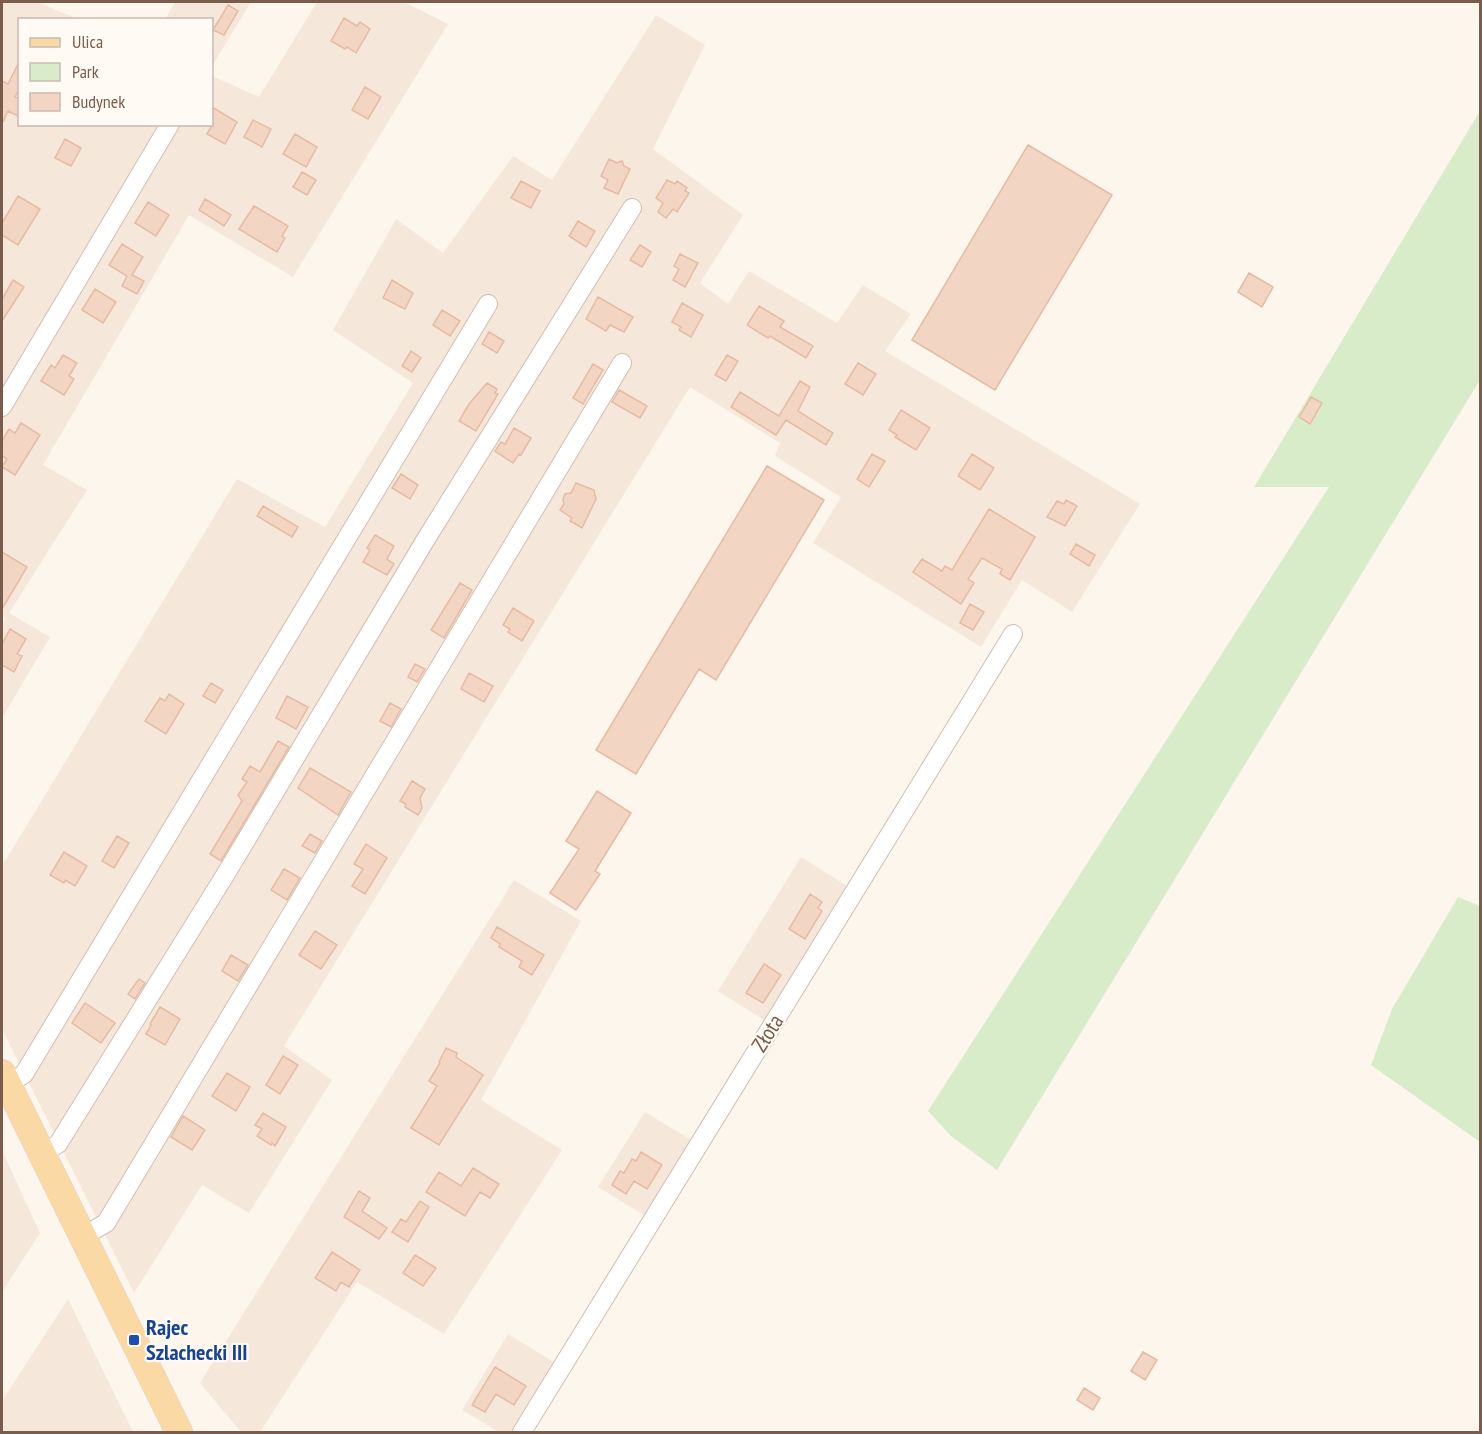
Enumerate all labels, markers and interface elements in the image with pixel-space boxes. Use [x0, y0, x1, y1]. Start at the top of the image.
legend [18, 18, 213, 126]
text: Ulica [72, 30, 103, 53]
text: Park [72, 60, 99, 83]
text: Budynek [72, 90, 125, 113]
street label: Złota [745, 1009, 789, 1057]
place label: Rajec Szlachecki III [146, 1313, 247, 1366]
marker: Rajec Szlachecki III [127, 1333, 141, 1347]

